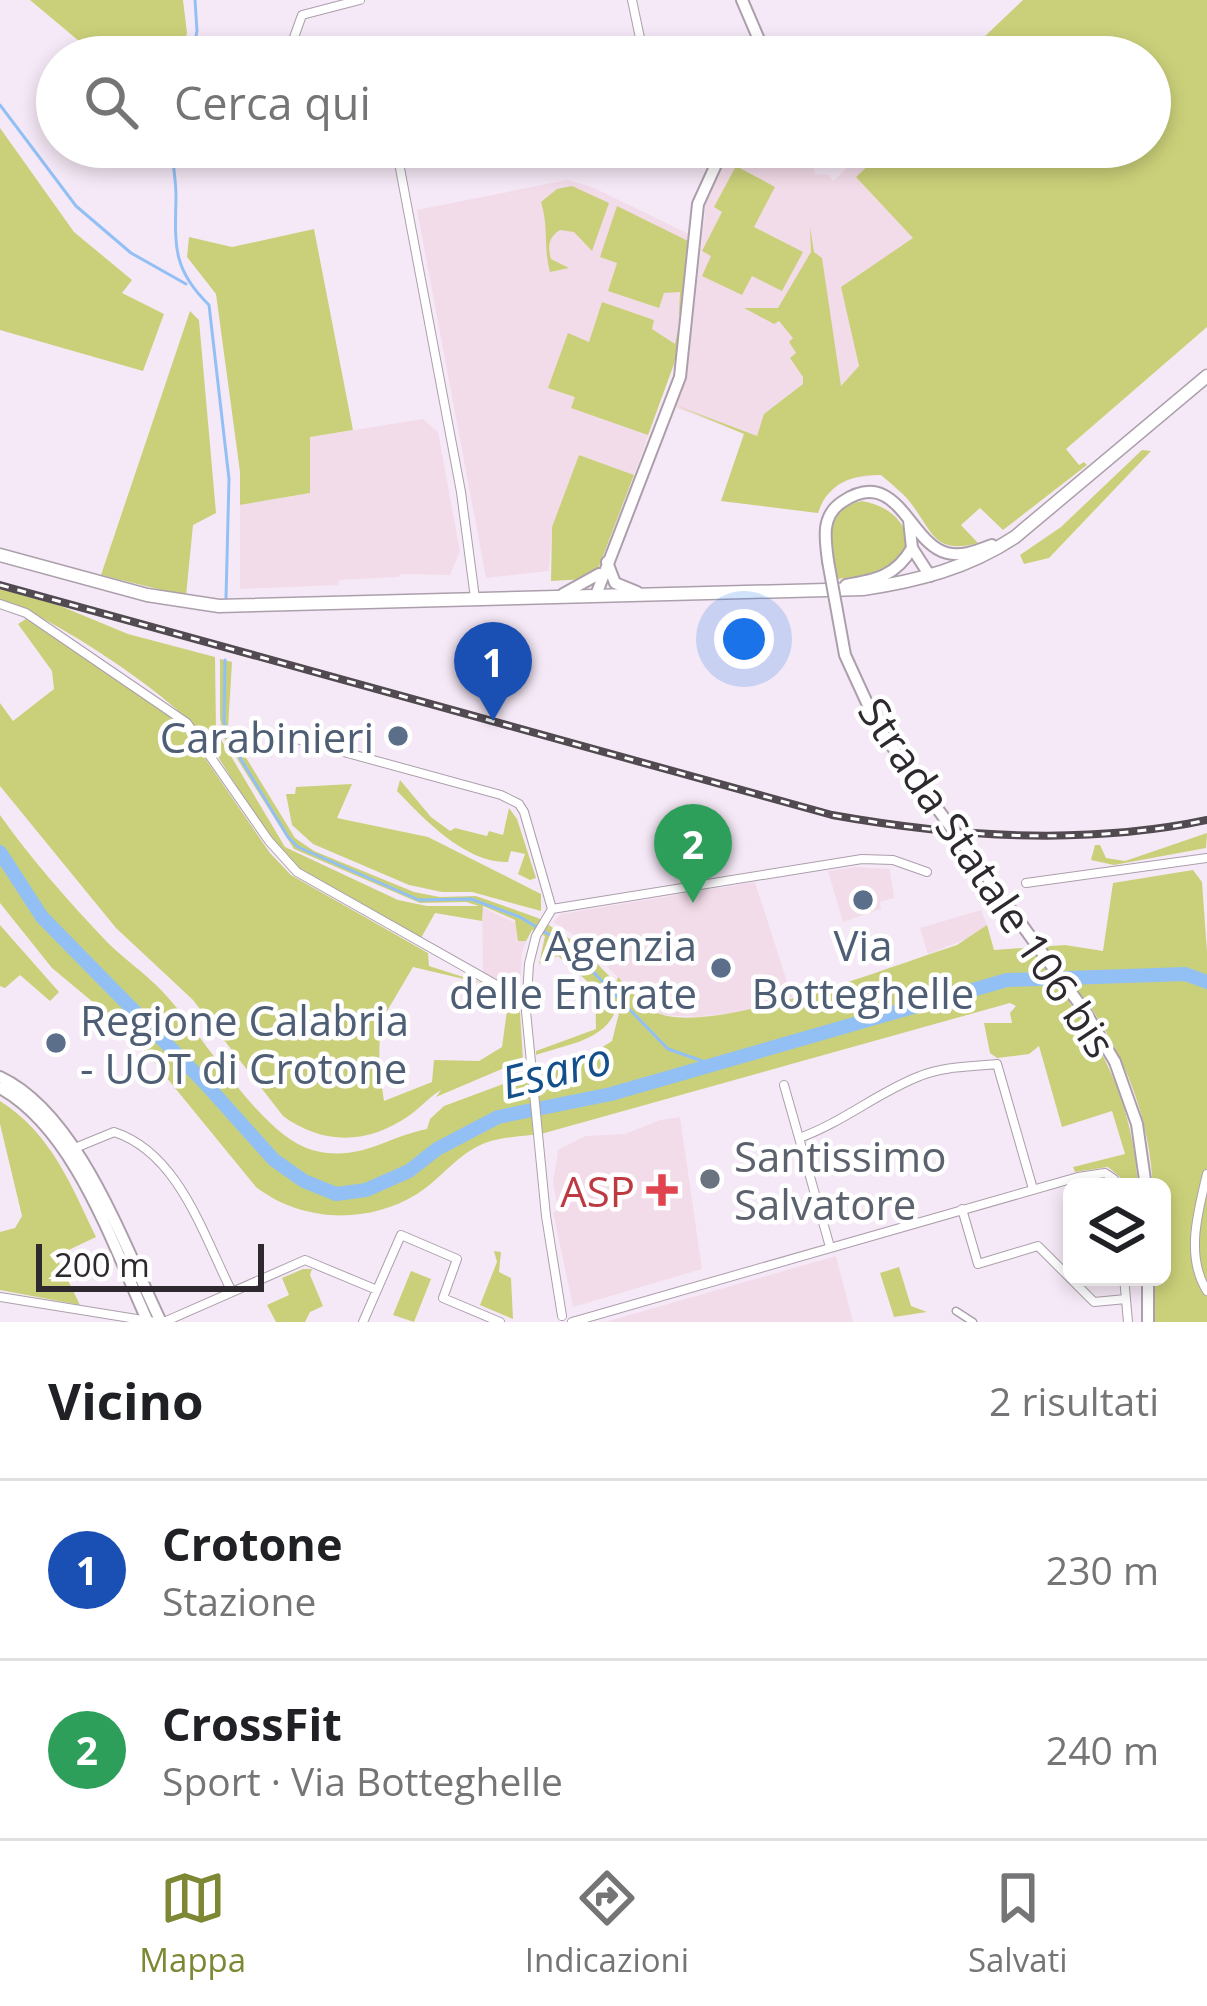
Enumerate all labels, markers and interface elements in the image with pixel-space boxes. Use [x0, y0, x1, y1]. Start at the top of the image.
search box [36, 36, 1171, 168]
icon: search [78, 69, 144, 135]
text: Cerca qui [174, 72, 371, 133]
your location [714, 609, 774, 669]
pin: 1 [454, 622, 532, 721]
street label: Strada Statale 106 bis [846, 686, 1130, 1068]
place label: Carabinieri [160, 708, 374, 765]
marker: Carabinieri [385, 723, 411, 749]
pin: 2 [654, 804, 732, 903]
marker: Via Botteghelle [850, 887, 876, 913]
place label: Agenzia delle Entrate [449, 916, 697, 1021]
place label: Via Botteghelle [752, 916, 974, 1021]
marker: Agenzia delle Entrate [708, 955, 734, 981]
place label: Regione Calabria - UOT di Crotone [80, 991, 409, 1096]
water label: Esaro [495, 1026, 617, 1112]
marker: Regione Calabria - UOT di Crotone [43, 1030, 69, 1056]
place label: Santissimo Salvatore [734, 1127, 946, 1232]
place label: ASP [560, 1162, 635, 1219]
marker: Santissimo Salvatore [697, 1166, 723, 1192]
marker: ASP [646, 1174, 678, 1206]
map controls [1063, 1178, 1171, 1286]
button: layers [1063, 1178, 1171, 1286]
scale bar [36, 1238, 264, 1291]
text: 200 m [54, 1242, 150, 1287]
text: Vicino [48, 1365, 204, 1435]
text: 2 risultati [989, 1374, 1159, 1427]
text: Crotone [162, 1513, 343, 1574]
text: 1 [76, 1543, 98, 1596]
text: 230 m [1046, 1543, 1159, 1596]
text: Stazione [162, 1574, 316, 1627]
text: CrossFit [162, 1693, 342, 1754]
text: 2 [76, 1723, 98, 1776]
text: 240 m [1046, 1723, 1159, 1776]
text: Sport · Via Botteghelle [162, 1754, 563, 1807]
tab: Mappa [139, 1865, 246, 1982]
tab: Indicazioni [525, 1865, 689, 1982]
tab: Salvati [968, 1865, 1068, 1982]

